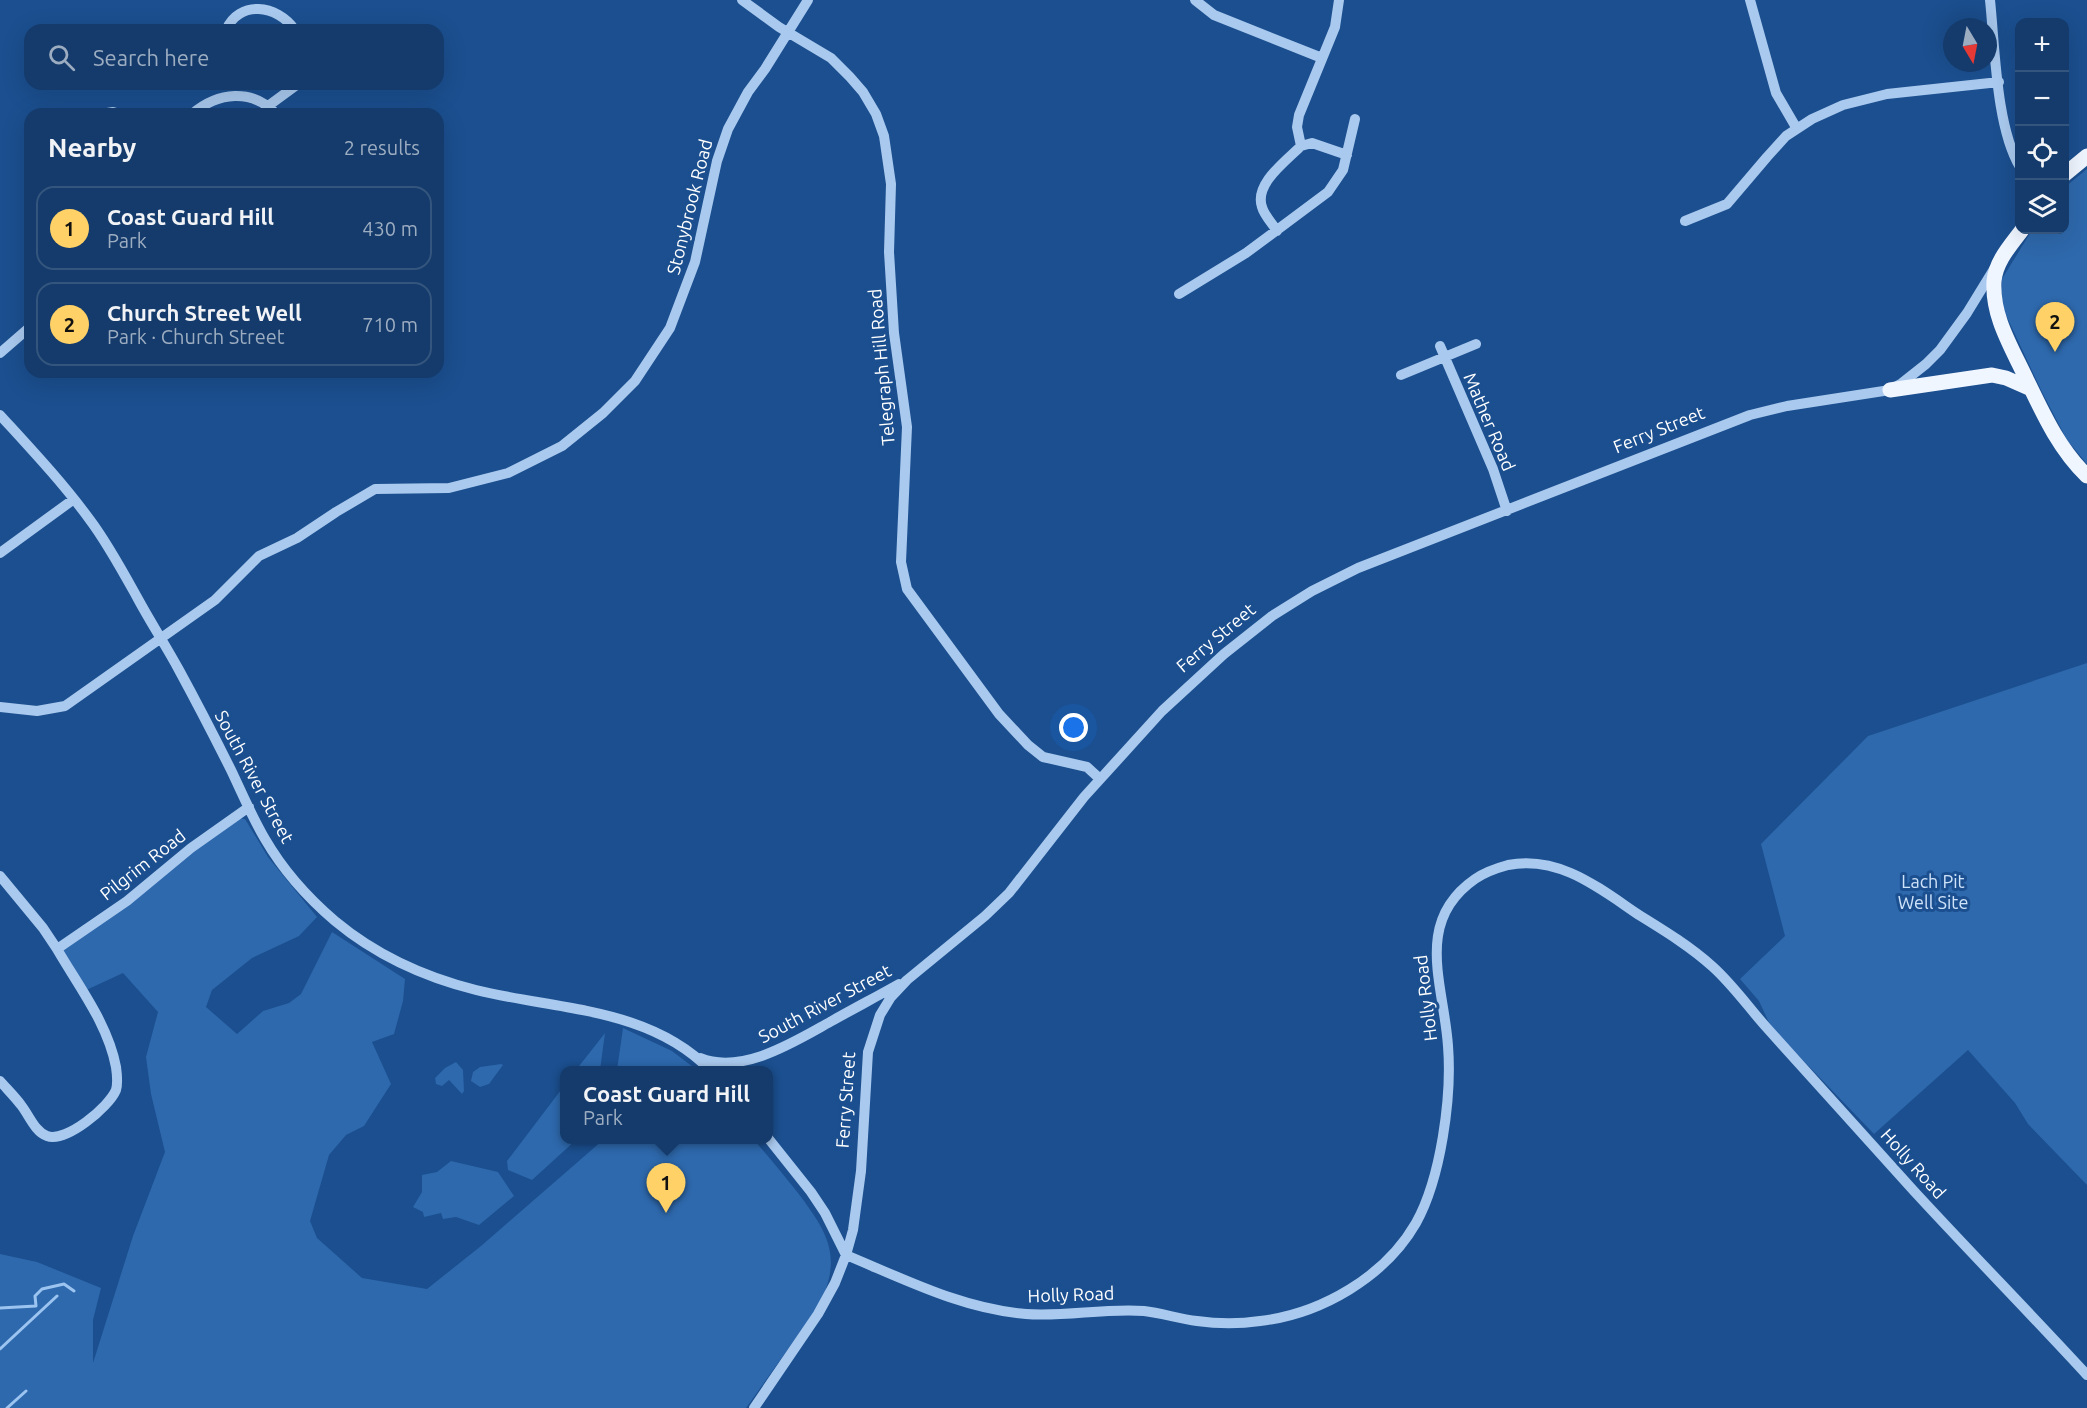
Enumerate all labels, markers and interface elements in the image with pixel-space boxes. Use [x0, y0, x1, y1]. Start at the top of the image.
north arrow [1943, 18, 1997, 72]
map controls [2015, 18, 2069, 234]
button: + [2015, 18, 2069, 72]
search box [24, 24, 444, 90]
icon: search [45, 41, 78, 74]
text: Search here [93, 45, 209, 70]
button: − [2015, 72, 2069, 126]
button: locate [2015, 126, 2069, 180]
text: Nearby [48, 133, 136, 162]
text: 2 results [344, 136, 420, 159]
street label: Stonybrook Road [663, 137, 716, 277]
button: layers [2015, 180, 2069, 234]
text: Coast Guard Hill [107, 204, 274, 229]
text: 1 [64, 217, 75, 240]
text: 430 m [362, 217, 418, 240]
text: Park [107, 229, 147, 252]
street label: Telegraph Hill Road [864, 288, 898, 446]
text: Church Street Well [107, 300, 302, 325]
pin: 2 [2036, 302, 2074, 352]
text: 2 [64, 313, 75, 336]
text: 710 m [362, 313, 418, 336]
text: Park · Church Street [107, 325, 285, 348]
street label: Mather Road [1460, 370, 1520, 474]
street label: Ferry Street [1610, 402, 1707, 456]
street label: Ferry Street [1172, 599, 1259, 676]
street label: South River Street [212, 707, 298, 846]
your location [1059, 713, 1088, 742]
street label: Pilgrim Road [96, 825, 189, 904]
park label: Lach Pit Well Site [1898, 871, 1968, 912]
street label: Holly Road [1410, 954, 1440, 1042]
street label: South River Street [755, 960, 894, 1046]
street label: Ferry Street [832, 1051, 858, 1149]
popup [560, 1066, 773, 1144]
text: Coast Guard Hill [583, 1081, 750, 1106]
text: Park [583, 1106, 623, 1129]
street label: Holly Road [1877, 1124, 1950, 1202]
pin: 1 [646, 1164, 686, 1213]
street label: Holly Road [1027, 1282, 1115, 1306]

